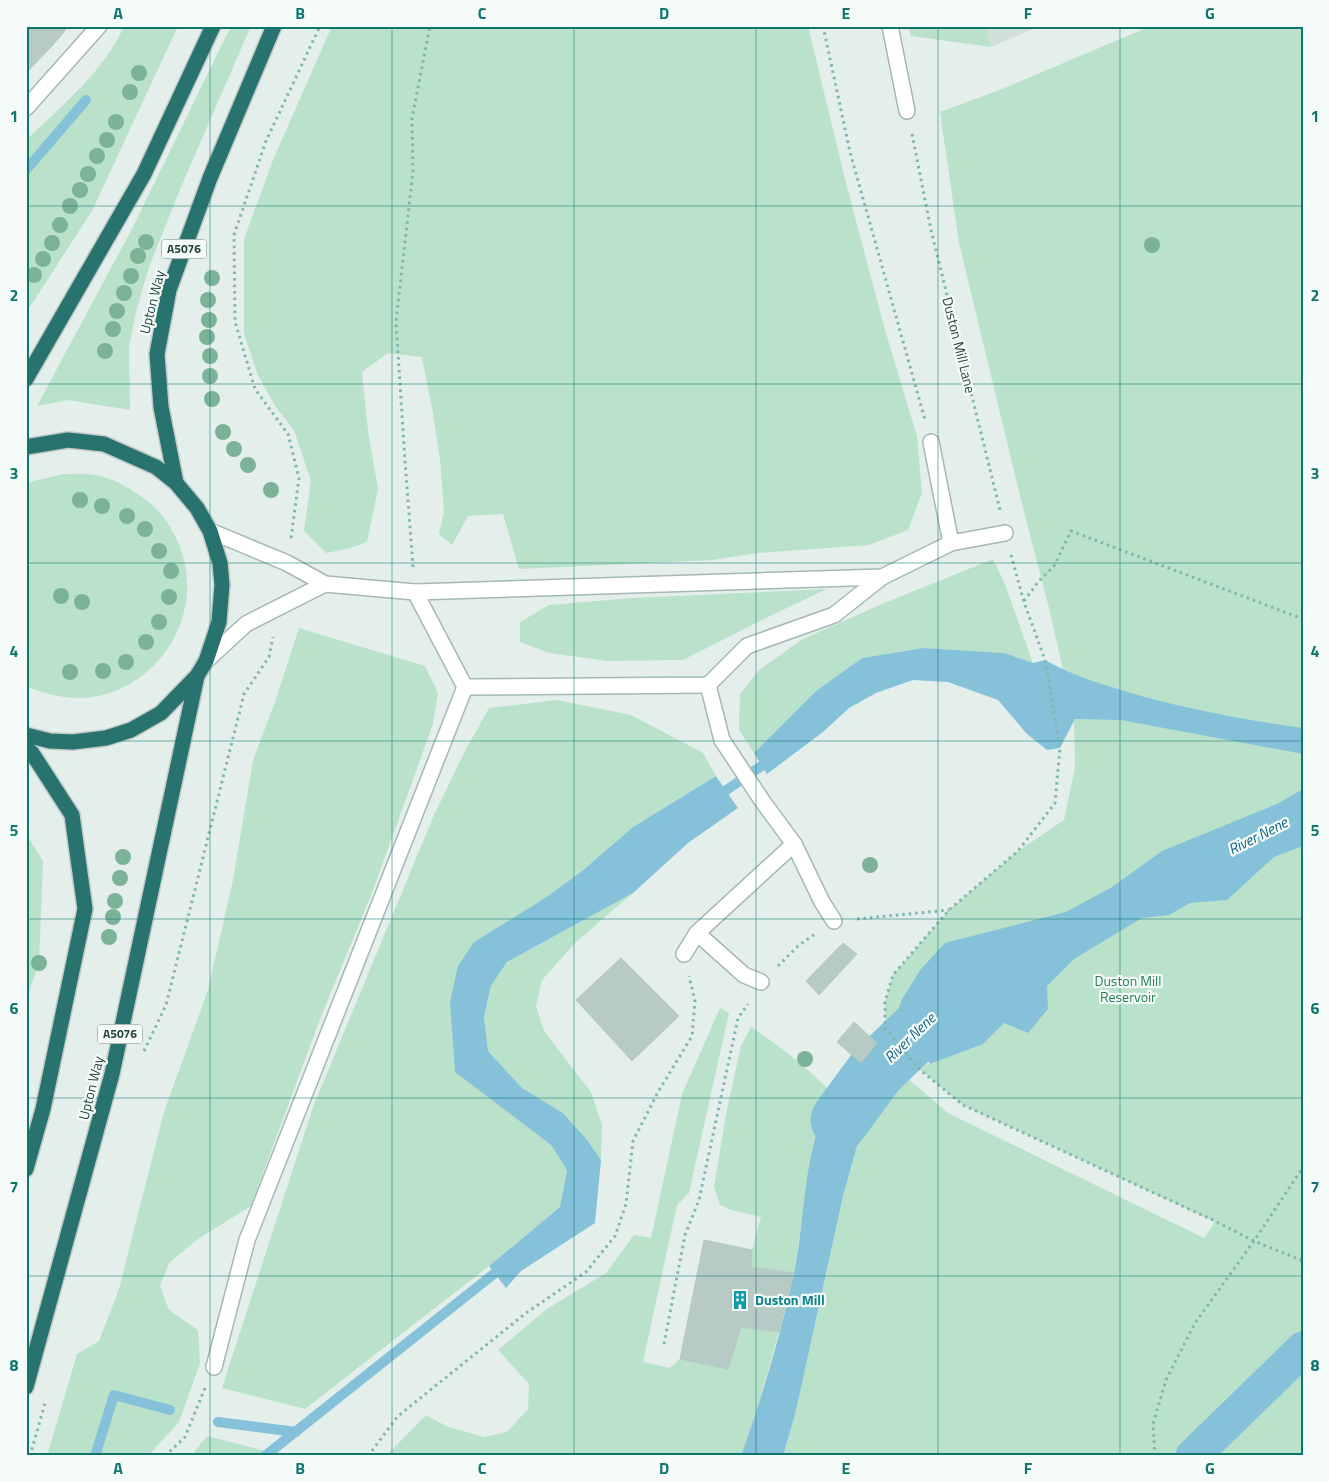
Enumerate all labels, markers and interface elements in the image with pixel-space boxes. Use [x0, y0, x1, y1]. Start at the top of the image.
text: A [113, 1, 123, 25]
text: B [295, 1, 305, 25]
text: C [478, 1, 487, 25]
text: D [659, 1, 669, 25]
text: E [842, 1, 851, 25]
text: F [1024, 1, 1033, 25]
text: G [1205, 1, 1215, 25]
text: 1 [10, 104, 18, 128]
text: 1 [1311, 104, 1319, 128]
road number: A5076 [162, 240, 206, 258]
street label: Upton Way [133, 267, 170, 336]
text: 2 [10, 283, 18, 307]
text: 2 [1311, 283, 1319, 307]
street label: Duston Mill Lane [937, 295, 982, 395]
text: 3 [10, 461, 18, 485]
text: 3 [1311, 461, 1319, 485]
text: 4 [10, 639, 19, 663]
text: 4 [1311, 639, 1320, 663]
water label: River Nene [1224, 810, 1292, 860]
text: 5 [10, 818, 19, 842]
text: 5 [1311, 818, 1320, 842]
park label: Duston Mill Reservoir [1094, 970, 1162, 1007]
text: 6 [10, 996, 19, 1020]
text: 6 [1311, 996, 1320, 1020]
water label: River Nene [879, 1006, 941, 1068]
road number: A5076 [98, 1024, 142, 1044]
street label: Upton Way [72, 1053, 109, 1122]
text: 7 [10, 1175, 18, 1199]
text: 7 [1311, 1175, 1319, 1199]
building icon: Duston Mill [729, 1289, 751, 1311]
place label: Duston Mill [755, 1289, 825, 1310]
text: 8 [10, 1353, 19, 1377]
text: 8 [1311, 1353, 1320, 1377]
text: A [113, 1456, 123, 1480]
text: B [295, 1456, 305, 1480]
text: C [478, 1456, 487, 1480]
text: D [659, 1456, 669, 1480]
text: E [842, 1456, 851, 1480]
text: F [1024, 1456, 1033, 1480]
text: G [1205, 1456, 1215, 1480]

